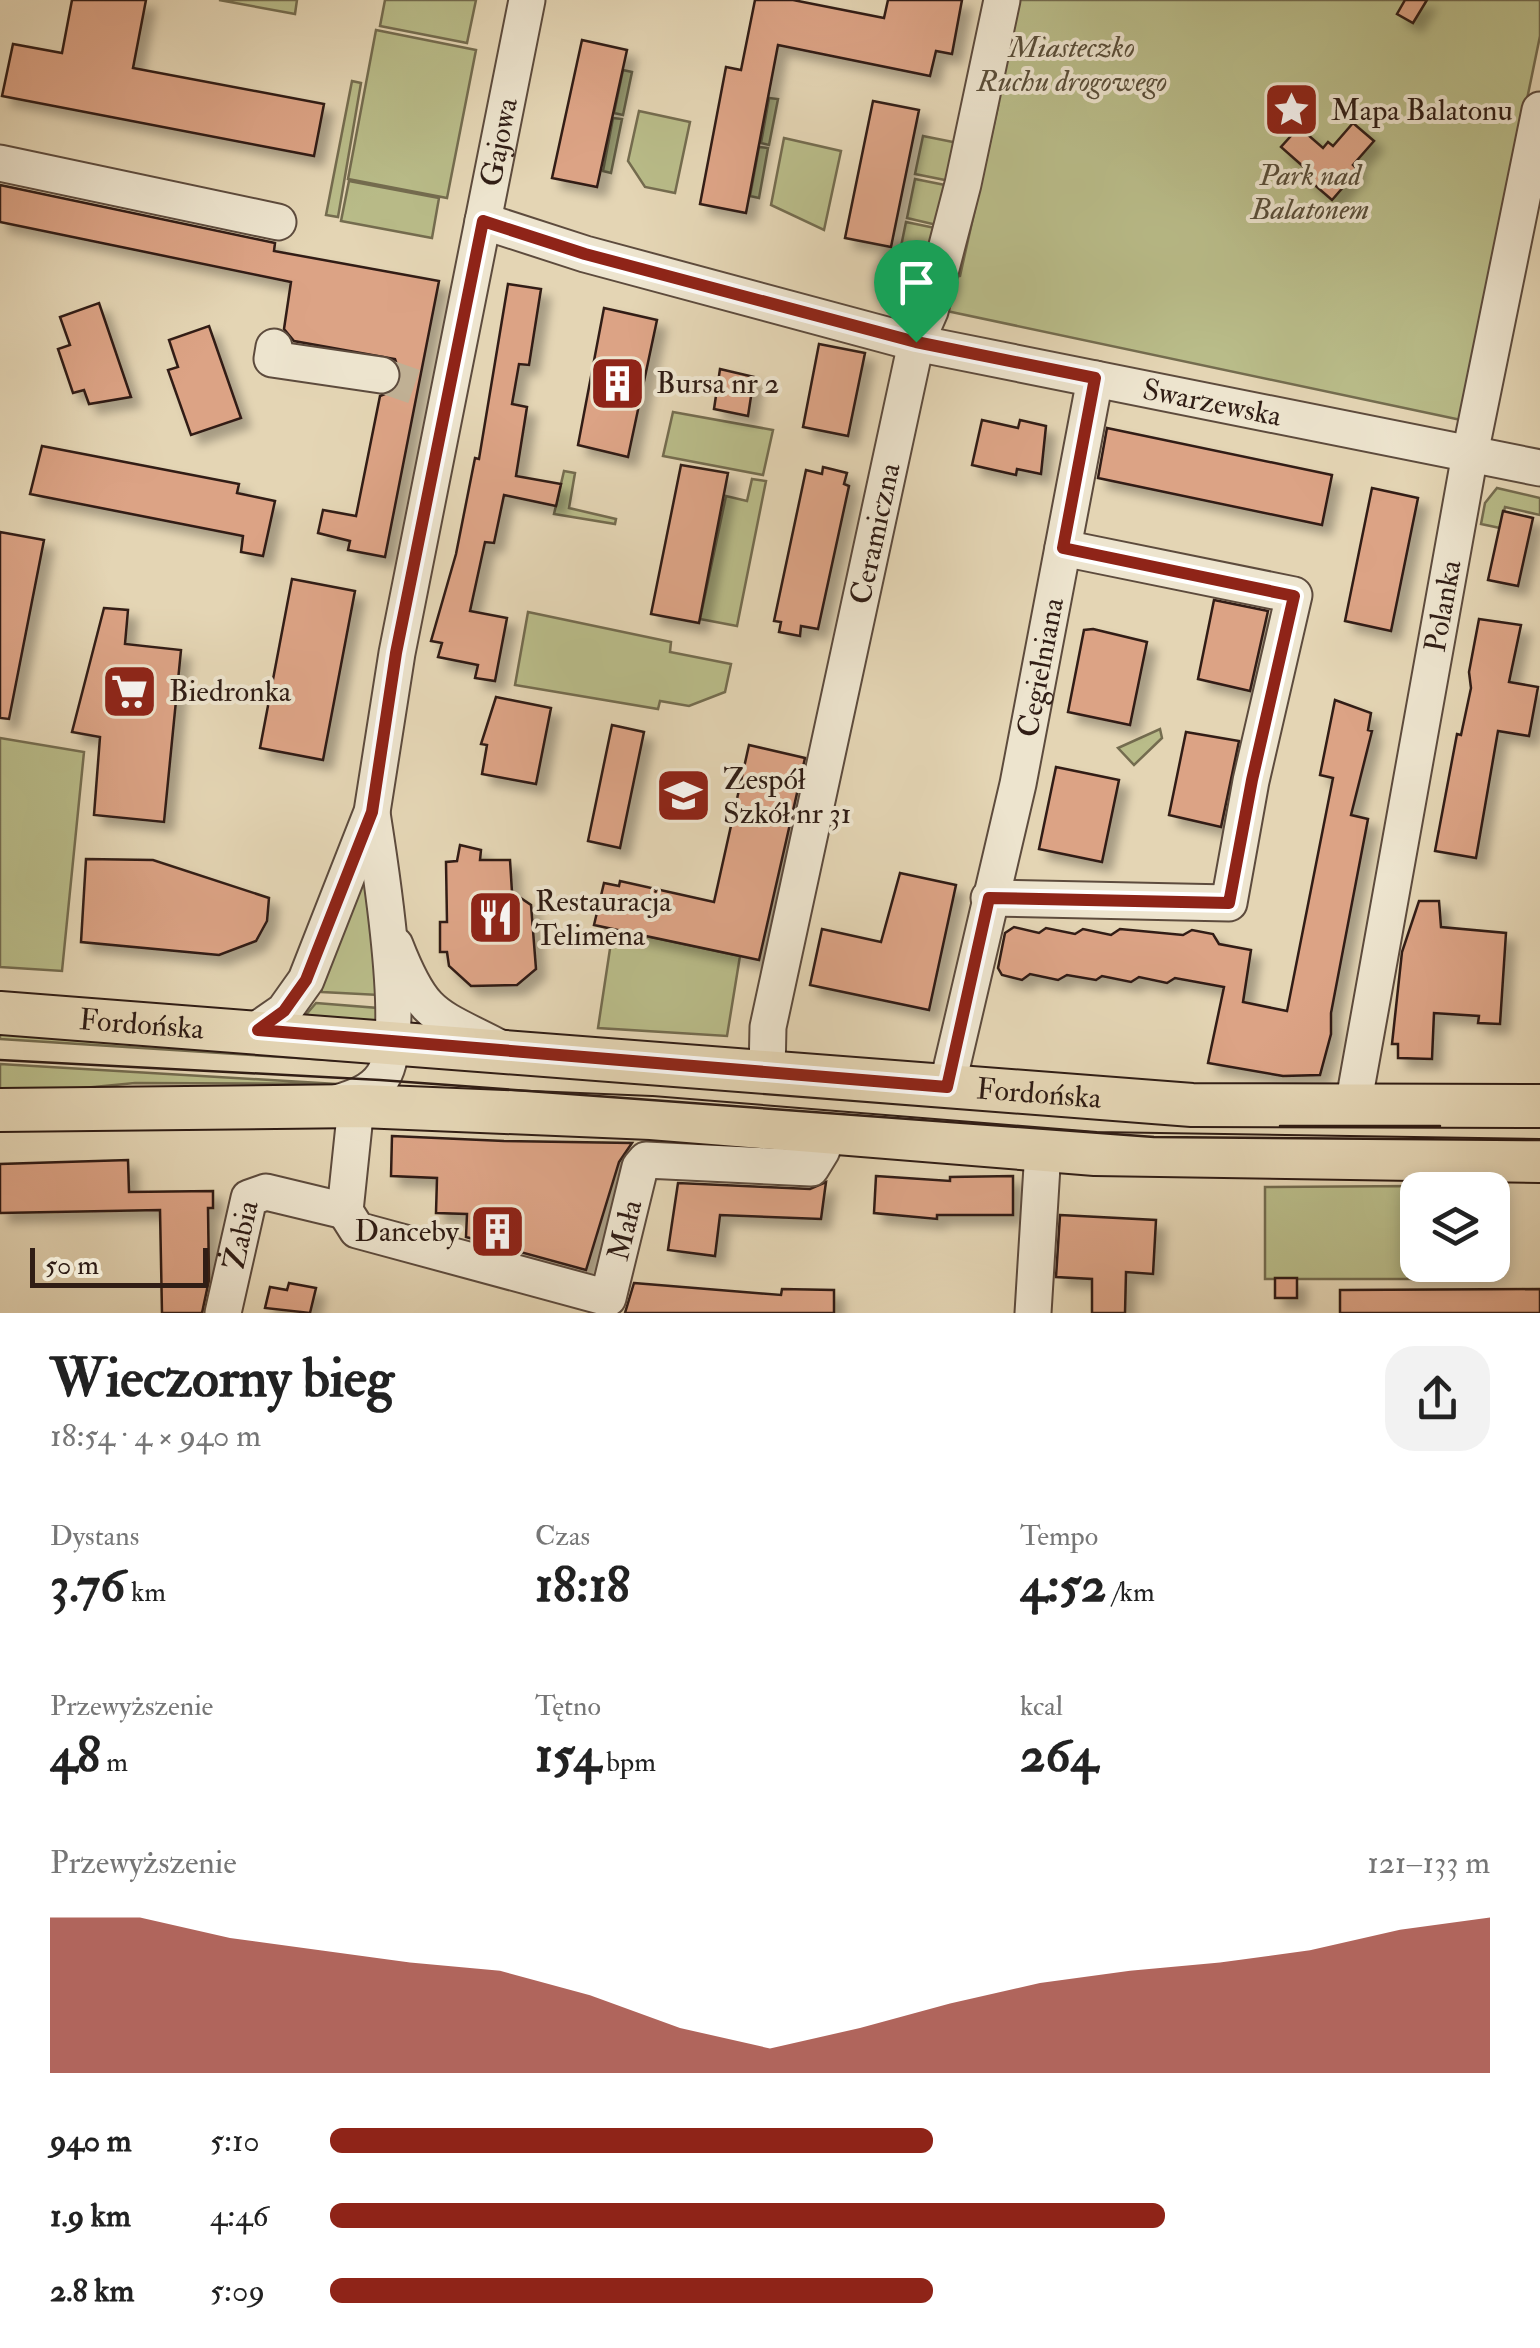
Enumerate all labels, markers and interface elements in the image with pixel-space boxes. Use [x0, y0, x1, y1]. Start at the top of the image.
park label: Miasteczko Ruchu drogowego [976, 29, 1167, 100]
place icon: Mapa Balatonu [1262, 80, 1322, 140]
place label: Mapa Balatonu [1331, 92, 1513, 129]
street label: Gajowa [472, 94, 526, 190]
park label: Park nad Balatonem [1249, 157, 1369, 228]
pin [874, 240, 959, 343]
icon: arrive [889, 255, 944, 310]
building icon: Bursa nr 2 [587, 353, 647, 413]
place label: Bursa nr 2 [656, 365, 779, 402]
street label: Swarzewska [1139, 371, 1285, 435]
street label: Ceramiczna [842, 459, 909, 608]
street label: Polanka [1417, 556, 1470, 655]
street label: Cegielniana [1009, 594, 1072, 740]
supermarket icon: Biedronka [100, 661, 160, 721]
place label: Biedronka [169, 673, 292, 710]
place label: Zespół Szkół nr 31 [723, 761, 852, 832]
school or university icon: Zespół Szkół nr 31 [654, 766, 714, 826]
place label: Restauracja Telimena [535, 883, 672, 954]
restaurant icon: Restauracja Telimena [466, 888, 526, 948]
street label: Fordońska [78, 1001, 206, 1048]
street label: Fordońska [975, 1070, 1103, 1117]
map controls [1400, 1172, 1510, 1282]
button: layers [1400, 1172, 1510, 1282]
street label: Mała [600, 1195, 650, 1264]
street label: Żabia [215, 1196, 267, 1273]
building icon: Danceby [468, 1201, 528, 1261]
place label: Danceby [354, 1213, 460, 1250]
scale bar [30, 1243, 208, 1288]
text: 50 m [45, 1248, 99, 1283]
text: Wieczorny bieg [50, 1344, 394, 1413]
button: share [1385, 1346, 1490, 1451]
text: 18:54 · 4 × 940 m [50, 1416, 261, 1456]
text: Dystans [50, 1519, 139, 1554]
text: Czas [535, 1519, 590, 1554]
text: Tempo [1020, 1519, 1098, 1554]
text: 3.76 [50, 1554, 125, 1617]
text: 18:18 [535, 1554, 630, 1617]
text: 4:52 [1020, 1554, 1106, 1617]
text: km [125, 1575, 166, 1610]
text: /km [1106, 1575, 1155, 1610]
text: Przewyższenie [50, 1689, 213, 1724]
text: Tętno [535, 1689, 601, 1724]
text: kcal [1020, 1689, 1063, 1724]
text: 48 [50, 1724, 100, 1787]
text: 154 [535, 1724, 600, 1787]
text: 264 [1020, 1724, 1098, 1787]
text: m [100, 1745, 128, 1780]
text: bpm [600, 1745, 656, 1780]
text: Przewyższenie [50, 1843, 237, 1883]
text: 121–133 m [1367, 1843, 1490, 1883]
text: 940 m [50, 2121, 132, 2161]
text: 5:10 [210, 2121, 260, 2161]
text: 1.9 km [50, 2196, 131, 2236]
text: 4:46 [210, 2196, 269, 2236]
text: 2.8 km [50, 2271, 134, 2311]
text: 5:09 [210, 2271, 265, 2311]

